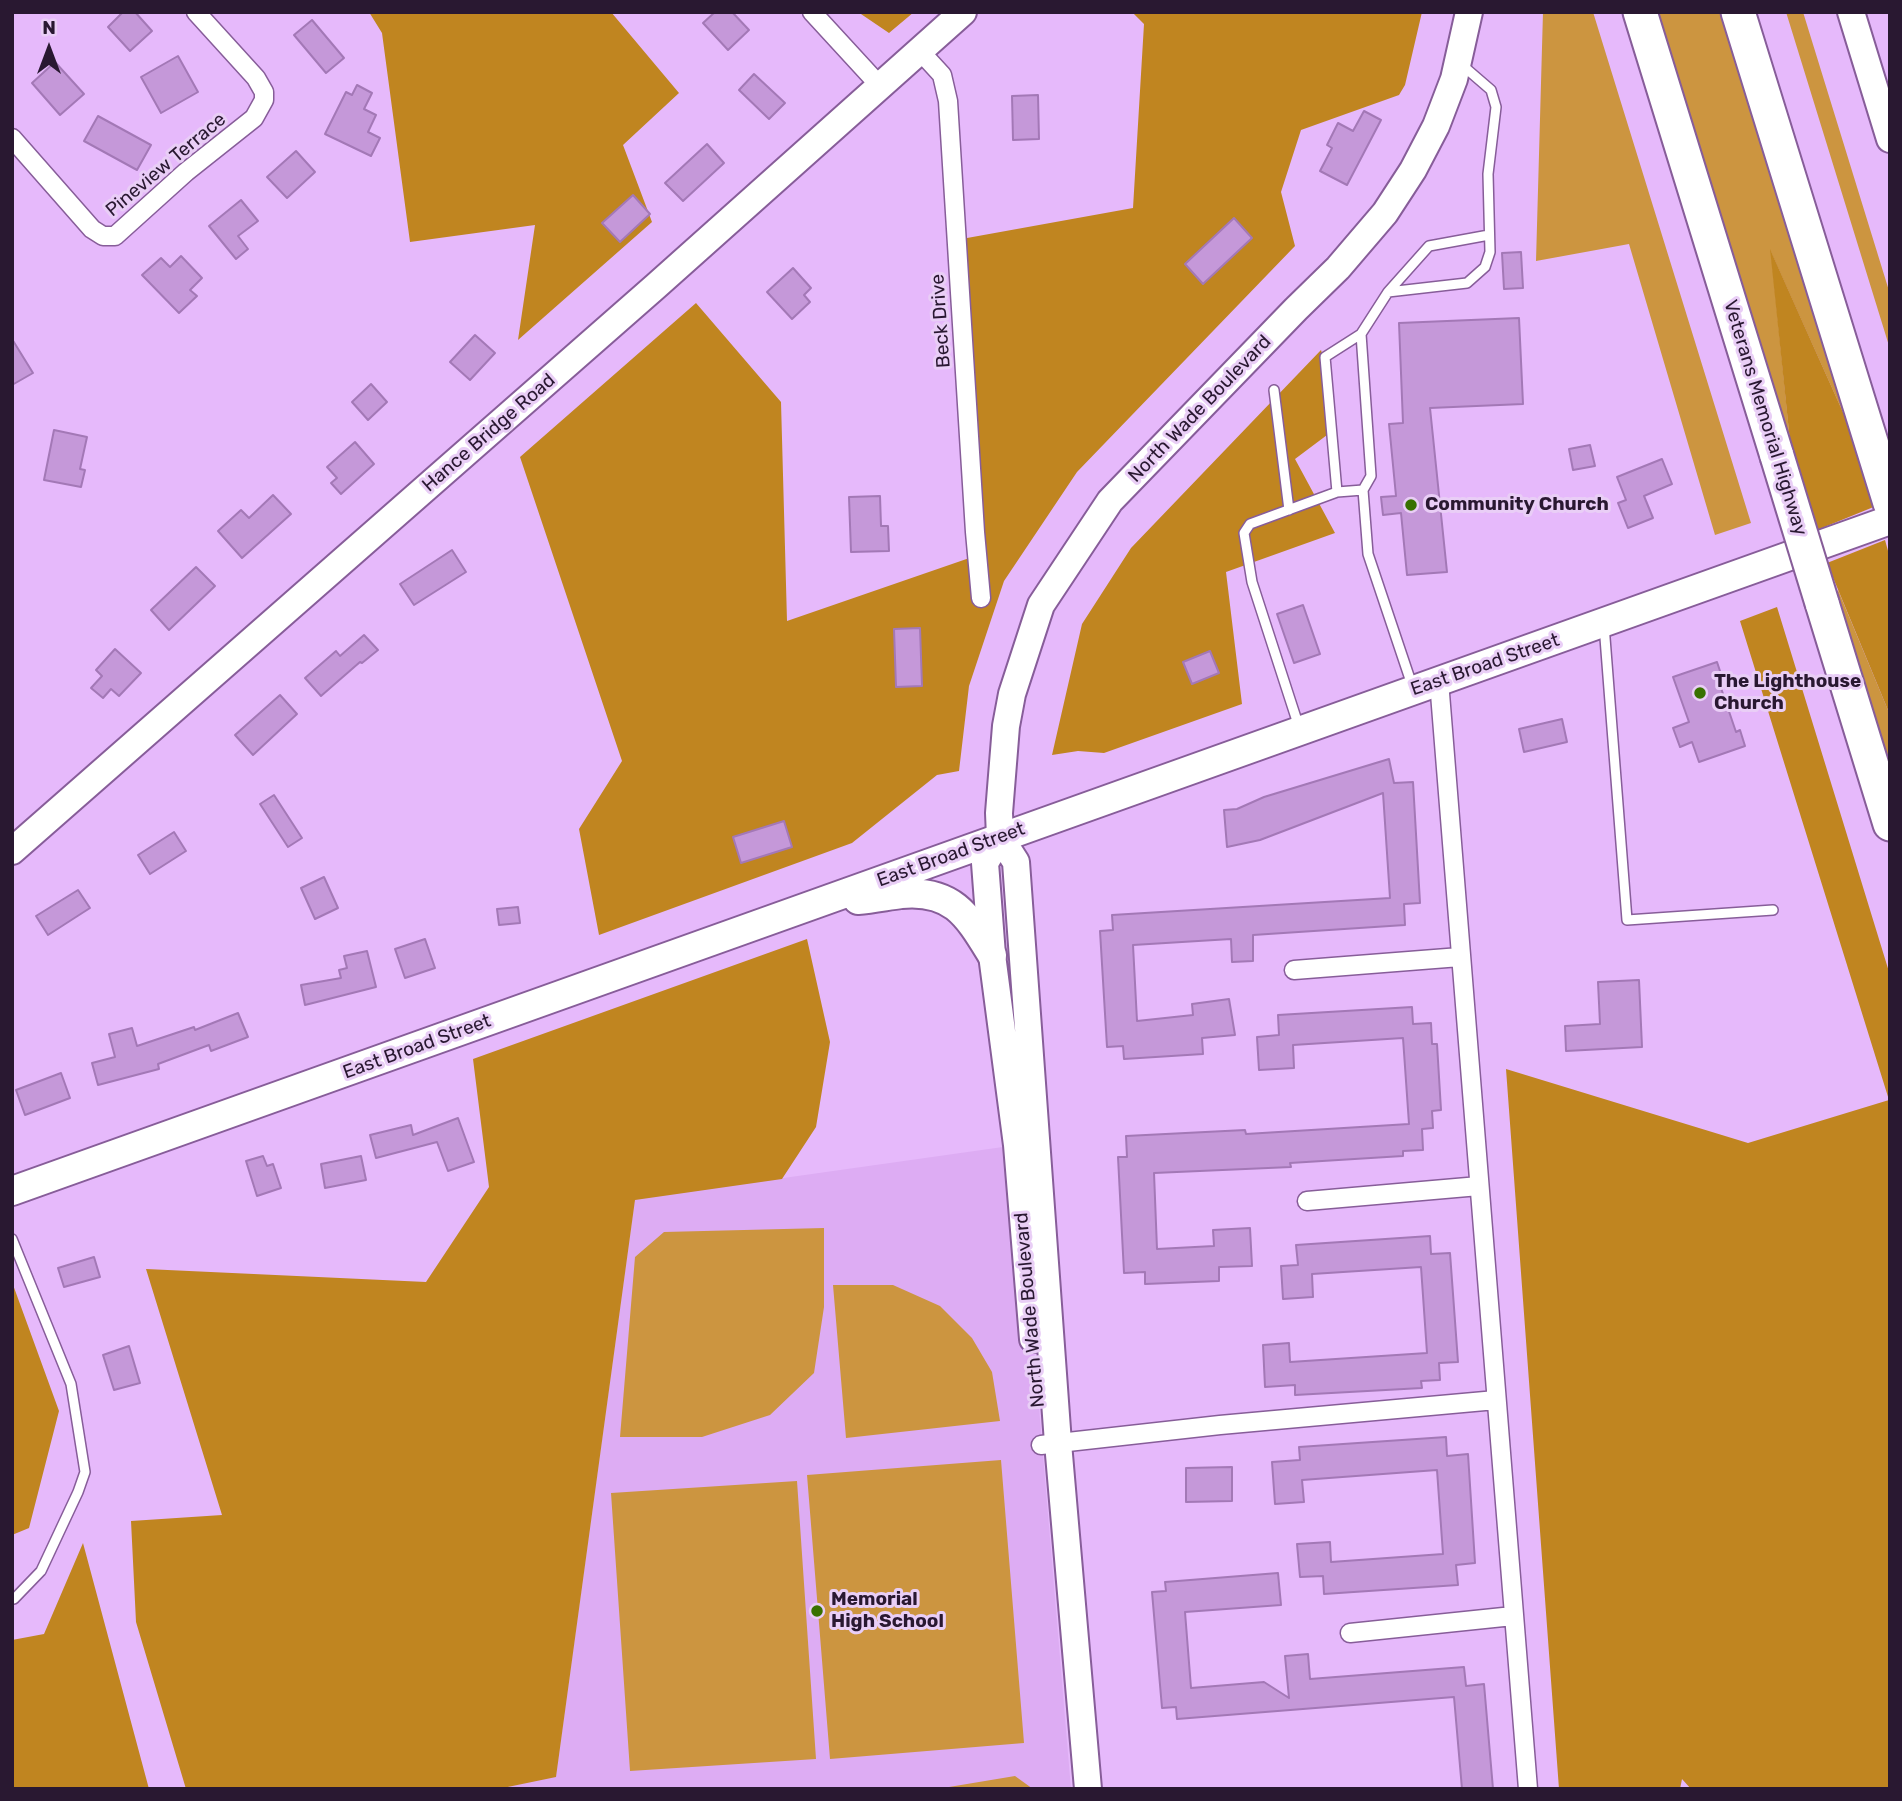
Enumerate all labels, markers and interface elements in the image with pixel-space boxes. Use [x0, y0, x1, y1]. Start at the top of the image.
north arrow [14, 14, 84, 84]
text: N [42, 16, 56, 39]
street label: Pineview Terrace [101, 108, 231, 222]
street label: Beck Drive [926, 273, 956, 369]
street label: Veterans Memorial Highway [1718, 297, 1812, 539]
street label: North Wade Boulevard [1124, 331, 1276, 487]
street label: Hance Bridge Road [418, 369, 560, 497]
place label: Community Church [1425, 494, 1609, 516]
marker: Community Church [1403, 497, 1419, 513]
street label: East Broad Street [1408, 629, 1562, 701]
place label: The Lighthouse Church [1714, 671, 1861, 715]
marker: The Lighthouse Church [1692, 685, 1708, 701]
street label: East Broad Street [874, 818, 1028, 892]
street label: East Broad Street [340, 1010, 494, 1084]
street label: North Wade Boulevard [1010, 1211, 1050, 1409]
place label: Memorial High School [831, 1589, 944, 1633]
marker: Memorial High School [809, 1603, 825, 1619]

